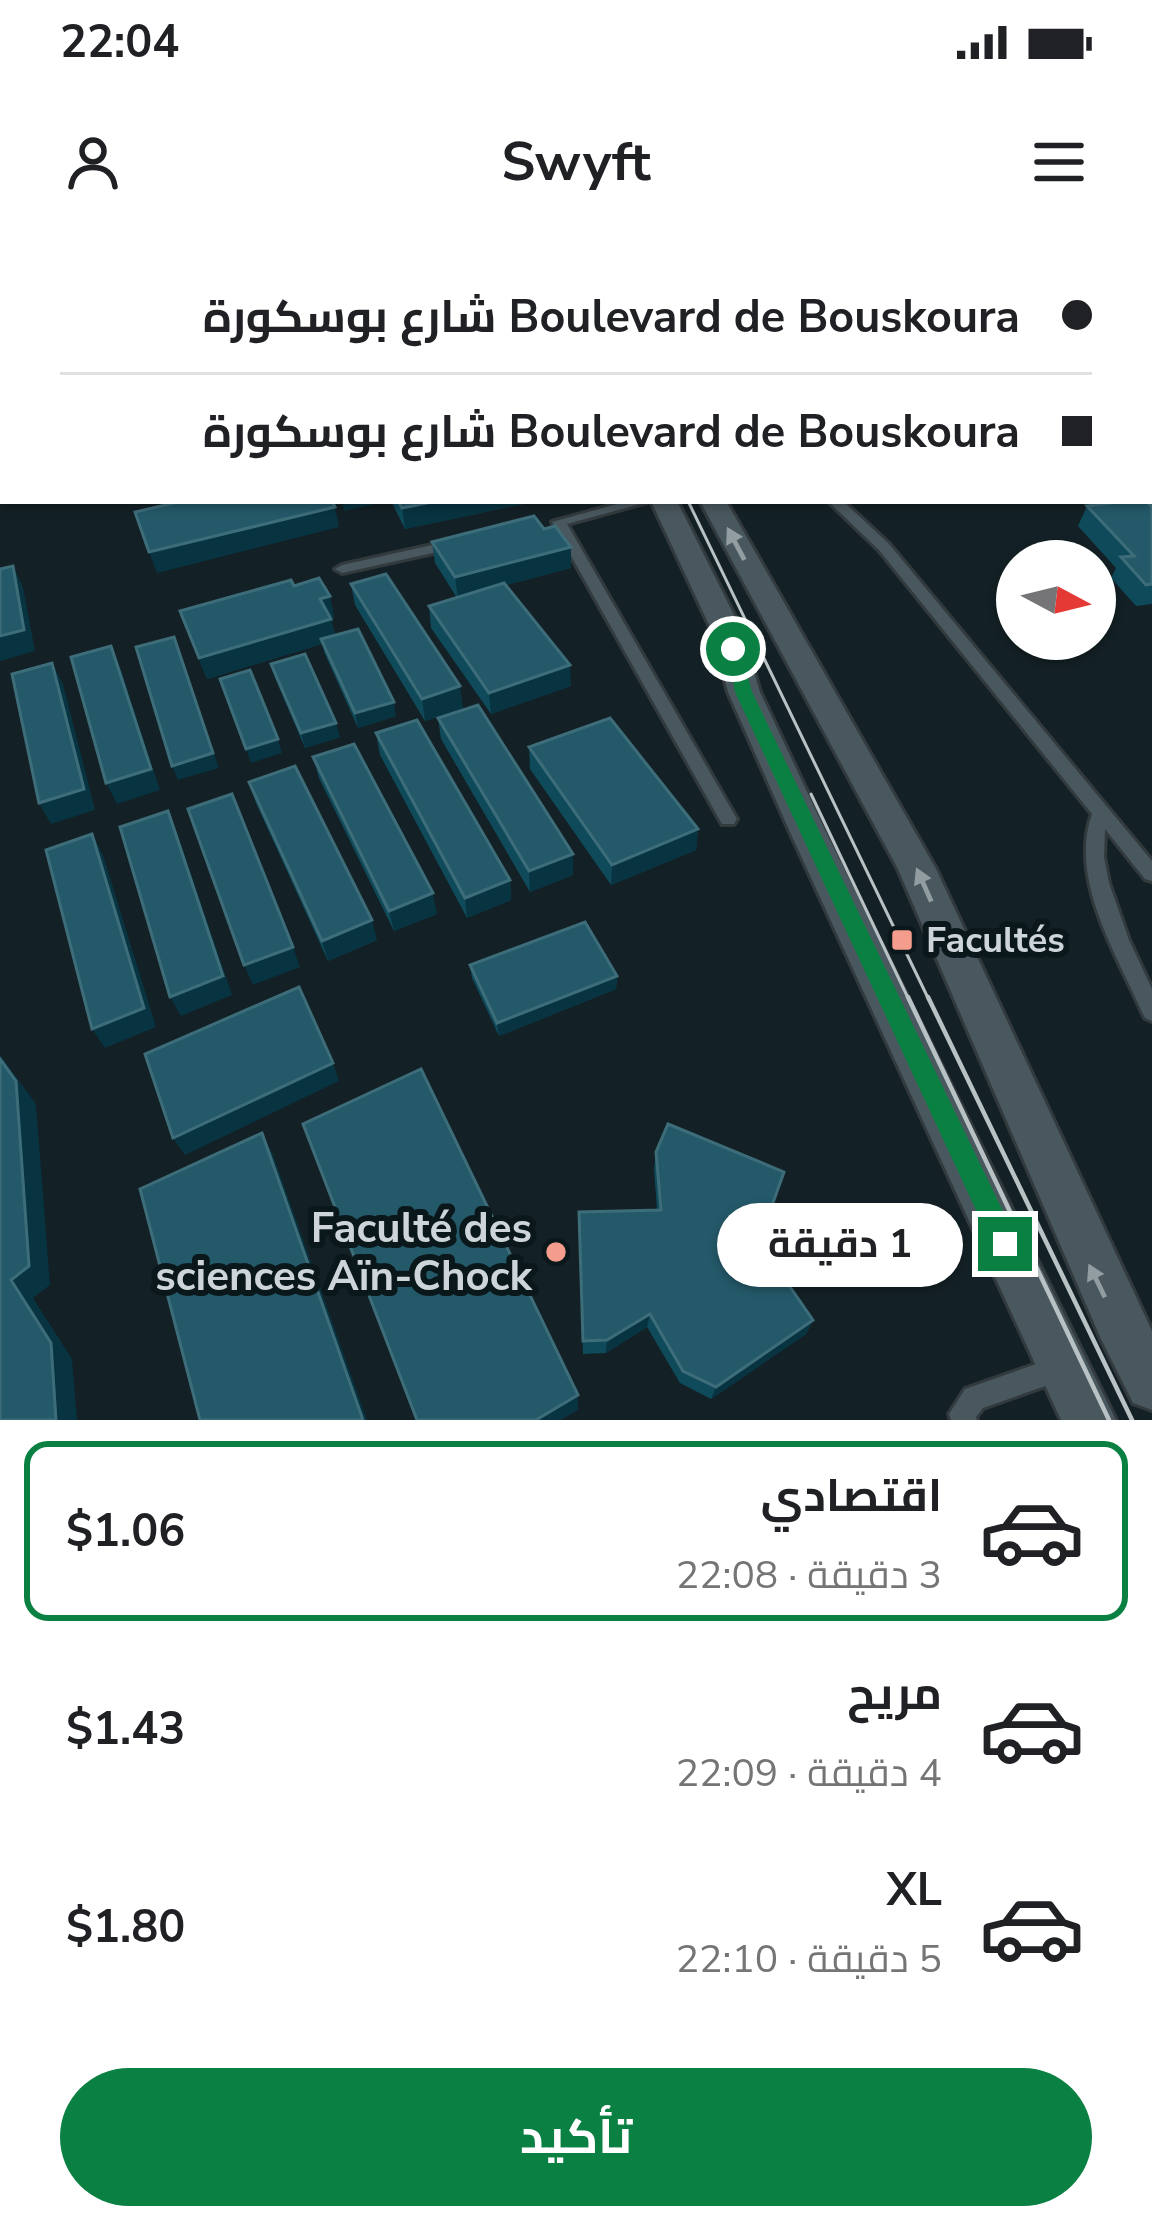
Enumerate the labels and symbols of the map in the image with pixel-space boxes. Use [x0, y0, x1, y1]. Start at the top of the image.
one-way arrow [726, 527, 747, 562]
north arrow [996, 540, 1116, 660]
route start [706, 622, 760, 676]
one-way arrow [914, 867, 934, 902]
place label: Facultés [926, 916, 1065, 965]
marker: Facultés [889, 927, 915, 953]
place label: Faculté des sciences Aïn-Chock [155, 1200, 533, 1305]
callout: 1 دقيقة [717, 1202, 963, 1286]
route end [978, 1217, 1032, 1271]
marker: Faculté des sciences Aïn-Chock [543, 1239, 569, 1265]
one-way arrow [1087, 1263, 1107, 1298]

